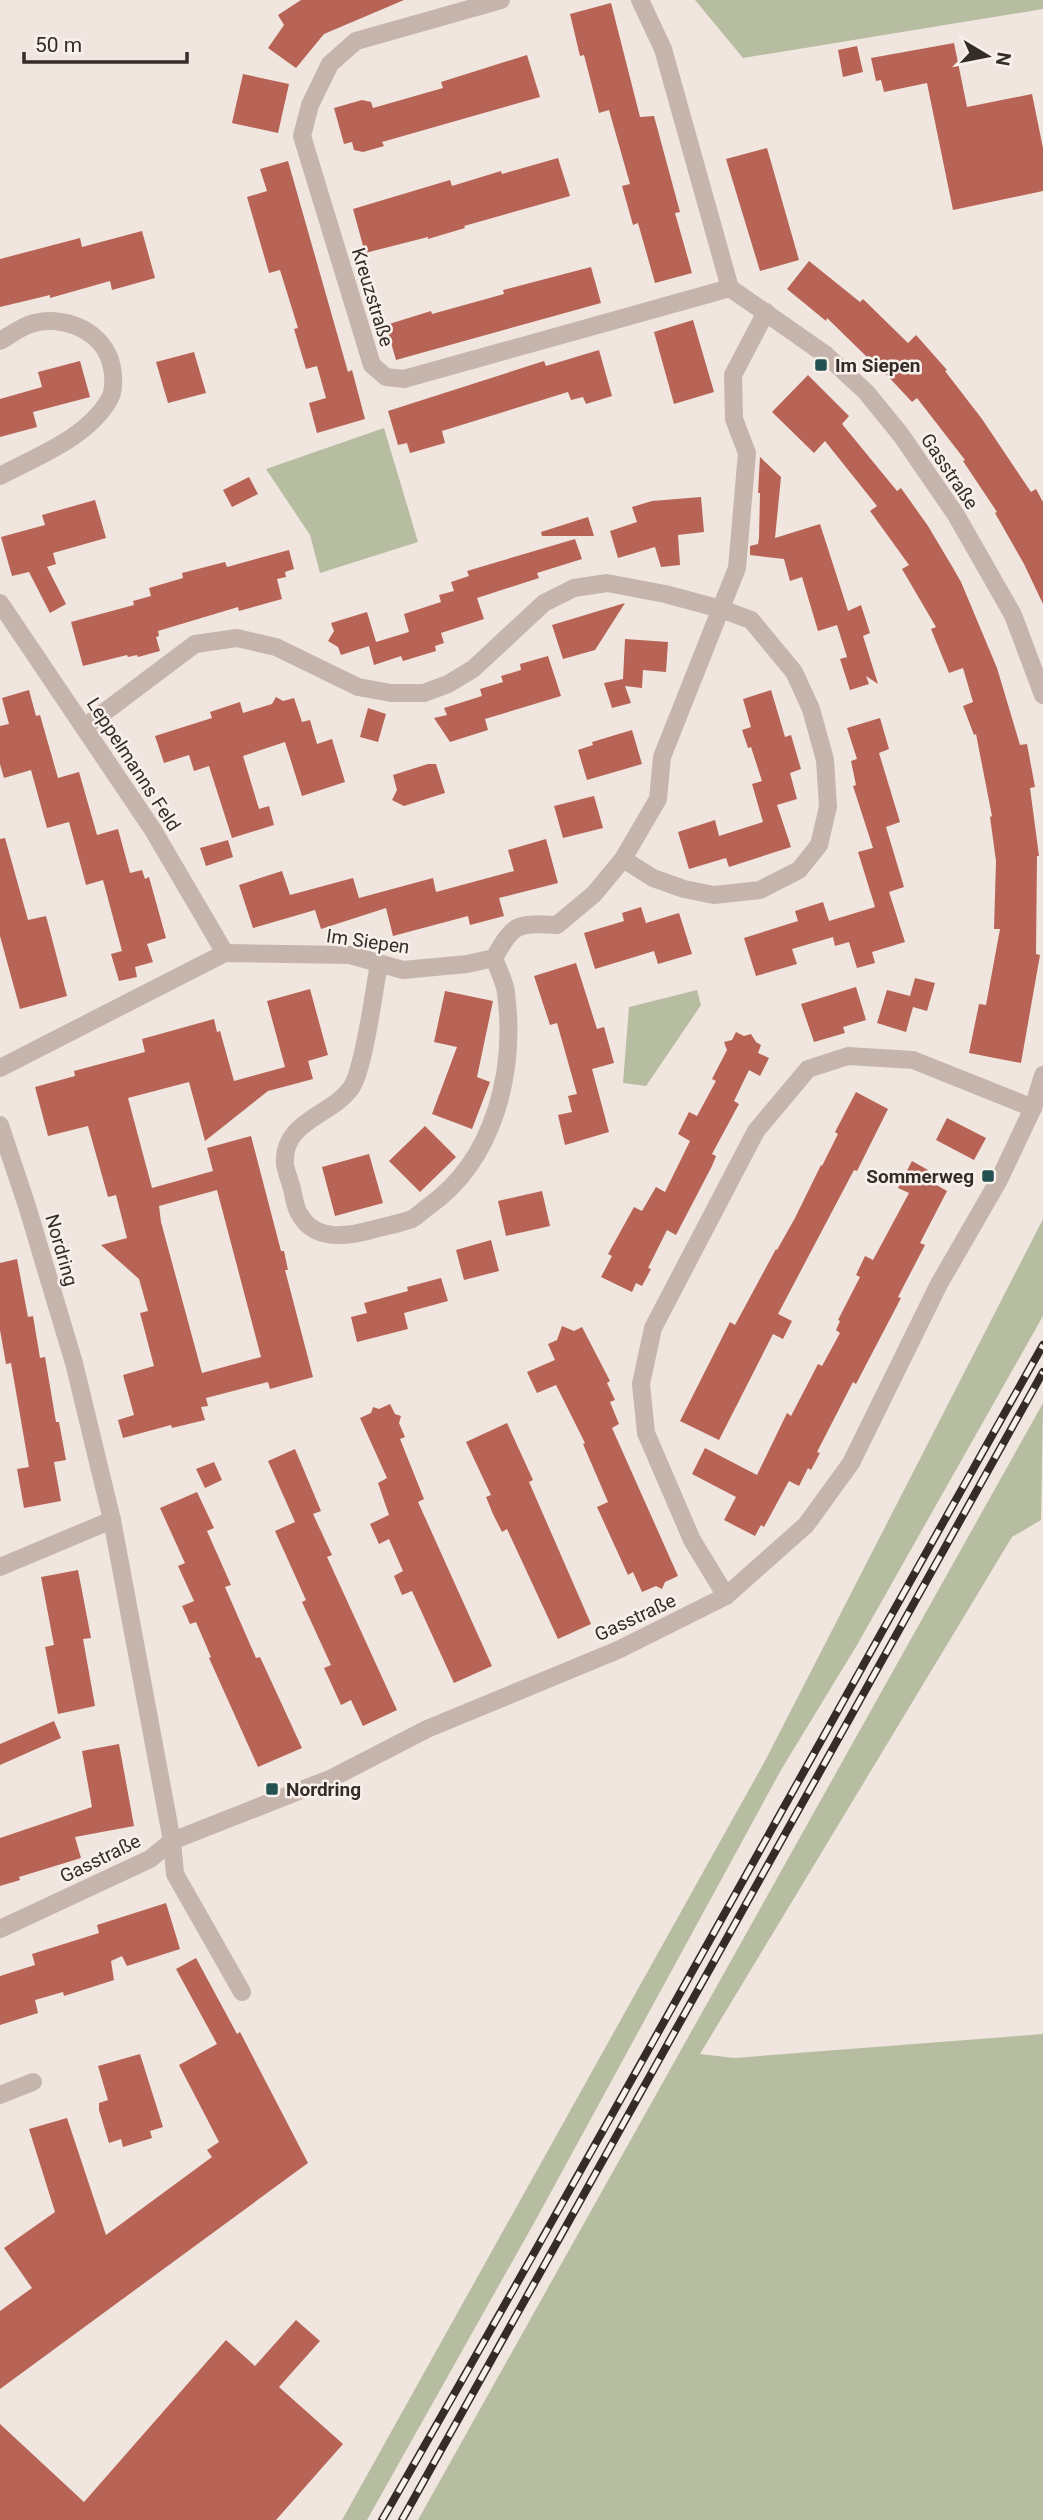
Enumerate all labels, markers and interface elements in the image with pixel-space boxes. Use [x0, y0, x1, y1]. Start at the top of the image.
scale bar [24, 21, 187, 65]
north arrow [952, 21, 1022, 91]
text: 50 m [35, 33, 82, 57]
text: N [991, 50, 1016, 67]
street label: Kreuzstraße [347, 245, 398, 349]
place label: Im Siepen [835, 354, 920, 377]
marker: Im Siepen [813, 357, 829, 373]
street label: Gasstraße [916, 429, 983, 514]
street label: Leppelmanns Feld [82, 693, 185, 835]
street label: Im Siepen [325, 924, 411, 959]
place label: Sommerweg [866, 1165, 974, 1188]
marker: Sommerweg [980, 1168, 996, 1184]
street label: Nordring [40, 1212, 83, 1289]
street label: Gasstraße [591, 1589, 679, 1646]
place label: Nordring [286, 1778, 361, 1801]
marker: Nordring [264, 1781, 280, 1797]
street label: Gasstraße [56, 1829, 144, 1888]

